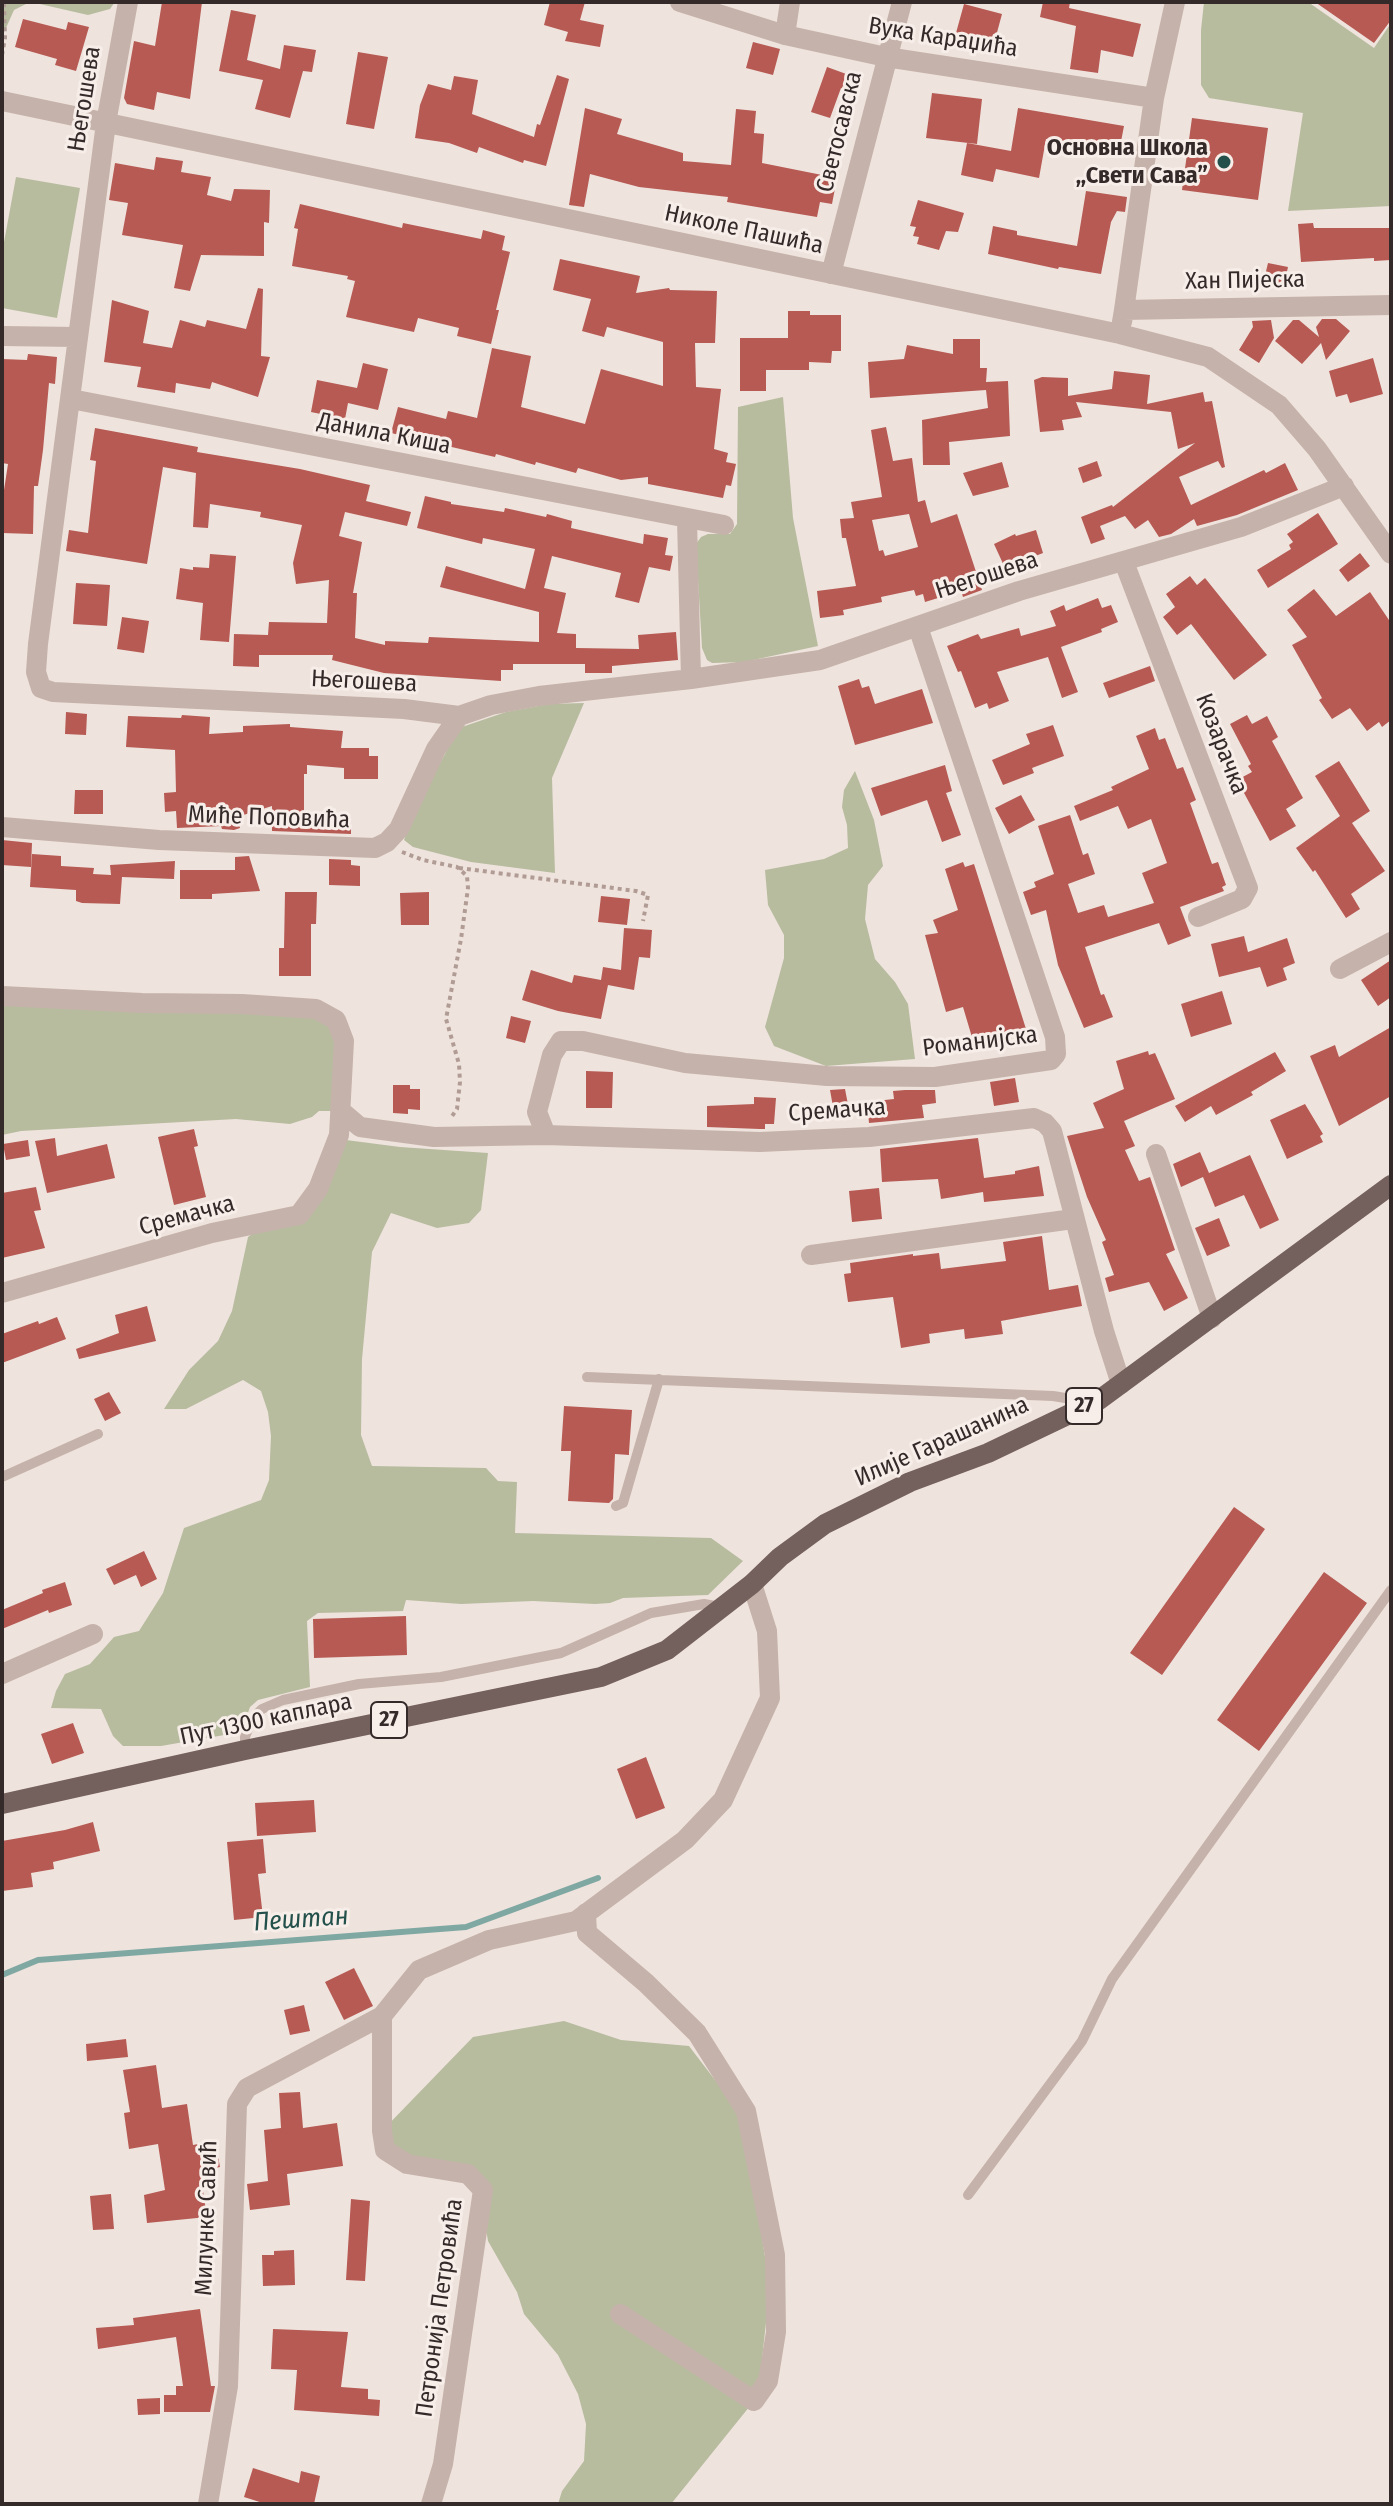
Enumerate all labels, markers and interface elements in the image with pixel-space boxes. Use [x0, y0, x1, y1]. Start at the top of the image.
street label: Вука Караџића [866, 12, 1020, 64]
street label: Његошева [62, 44, 108, 154]
street label: Светосавска [811, 69, 869, 195]
place label: Основна Школа „Свети Сава” [1047, 134, 1208, 190]
marker: Основна Школа „Свети Сава” [1215, 153, 1233, 171]
street label: Николе Пашића [662, 199, 826, 261]
street label: Хан Пијеска [1185, 266, 1305, 296]
street label: Данила Киша [315, 407, 453, 461]
street label: Његошева [932, 546, 1042, 606]
street label: Његошева [310, 665, 418, 699]
street label: Козарачка [1189, 690, 1253, 798]
street label: Миће Поповића [187, 801, 351, 835]
street label: Романијска [921, 1021, 1039, 1063]
street label: Сремачка [787, 1093, 887, 1129]
street label: Сремачка [136, 1189, 238, 1243]
road number: 27 [1066, 1388, 1102, 1424]
street label: Илије Гарашанина [851, 1391, 1033, 1493]
street label: Пут 1300 каплара [177, 1688, 355, 1752]
road number: 27 [371, 1702, 407, 1738]
water label: Пештан [253, 1901, 349, 1939]
street label: Милунке Савић [190, 2140, 224, 2296]
street label: Петронија Петровића [410, 2197, 470, 2419]

